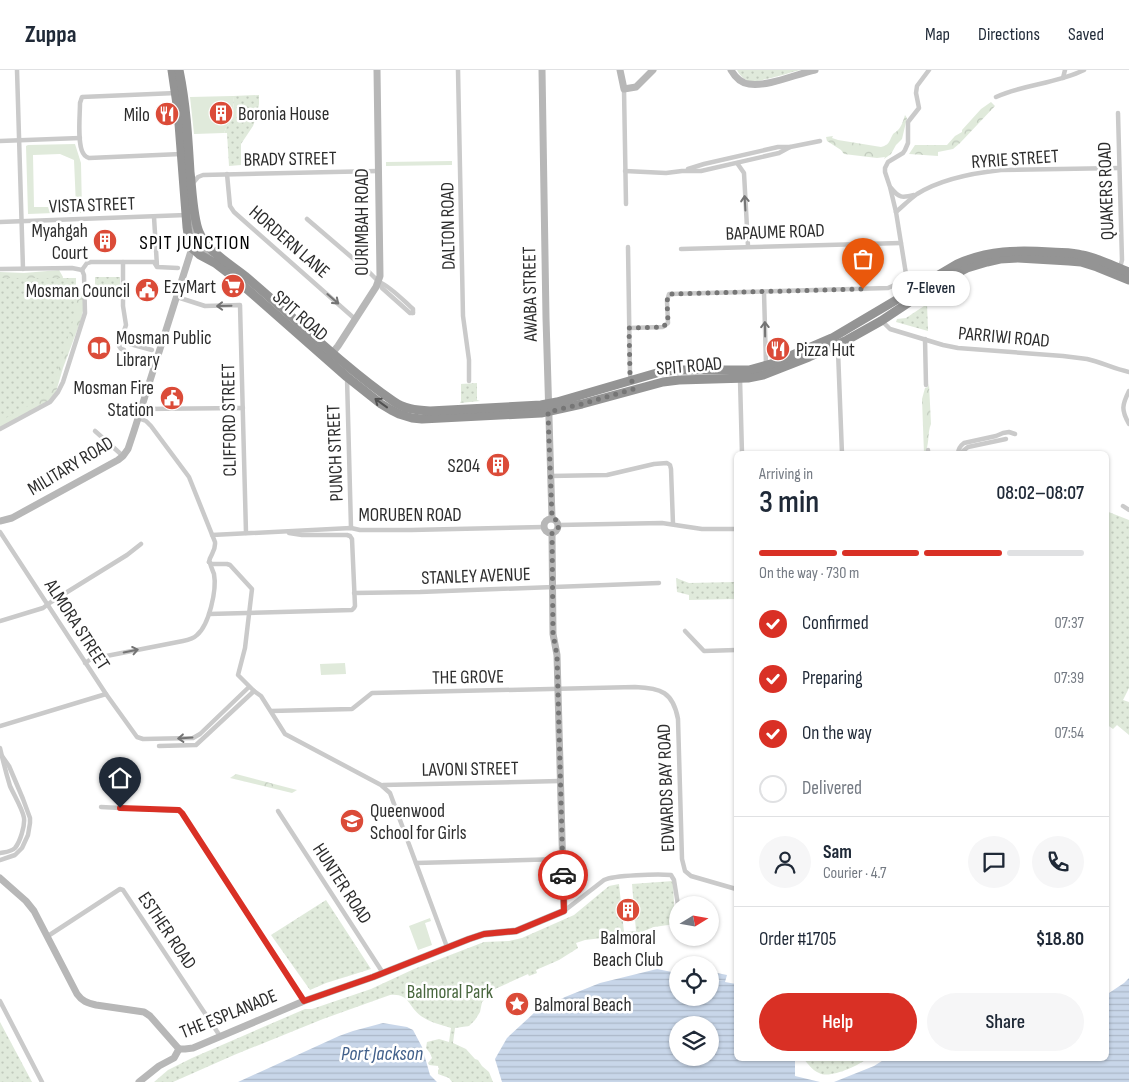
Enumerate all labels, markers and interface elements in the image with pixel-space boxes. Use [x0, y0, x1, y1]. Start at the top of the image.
text: Zuppa [25, 20, 76, 49]
text: Map [925, 24, 950, 45]
text: Directions [978, 24, 1040, 45]
text: Saved [1068, 24, 1104, 45]
building icon: Boronia House [208, 100, 234, 126]
restaurant icon: Milo [154, 101, 180, 127]
place label: Boronia House [238, 103, 329, 126]
place label: Milo [124, 104, 150, 127]
street label: QUAKERS ROAD [1093, 141, 1120, 241]
street label: RYRIE STREET [971, 145, 1060, 174]
street label: BRADY STREET [243, 147, 337, 172]
street label: OURIMBAH ROAD [351, 168, 374, 276]
street label: DALTON ROAD [436, 182, 461, 270]
street label: VISTA STREET [49, 192, 136, 218]
one-way arrow [741, 196, 750, 212]
street label: HORDERN LANE [244, 201, 334, 283]
street label: BAPAUME ROAD [725, 219, 825, 246]
place label: Myahgah Court [31, 220, 88, 265]
building icon: Myahgah Court [92, 228, 118, 254]
district label: SPIT JUNCTION [139, 231, 251, 255]
pin [842, 238, 884, 289]
icon: bag [849, 245, 877, 273]
street label: AWABA STREET [518, 246, 543, 343]
callout: 7-Eleven [893, 272, 970, 306]
supermarket icon: EzyMart [220, 273, 246, 299]
place label: EzyMart [164, 276, 216, 299]
public building icon: Mosman Council [134, 277, 160, 303]
text: 7-Eleven [907, 279, 955, 298]
place label: Mosman Council [26, 280, 130, 303]
street label: SPIT ROAD [268, 286, 333, 347]
one-way arrow [327, 294, 340, 305]
one-way arrow [216, 301, 232, 310]
one-way arrow [760, 321, 769, 337]
street label: PARRIWI ROAD [957, 322, 1051, 353]
place label: Mosman Public Library [116, 327, 212, 372]
library icon: Mosman Public Library [86, 335, 112, 361]
restaurant icon: Pizza Hut [765, 336, 791, 362]
place label: Pizza Hut [796, 339, 855, 362]
street label: SPIT ROAD [655, 352, 723, 381]
street label: CLIFFORD STREET [217, 363, 242, 477]
place label: Mosman Fire Station [74, 377, 154, 422]
public building icon: Mosman Fire Station [159, 385, 185, 411]
one-way arrow [374, 398, 388, 408]
street label: PUNCH STREET [322, 404, 349, 502]
street label: MILITARY ROAD [24, 432, 118, 501]
building icon: S204 [485, 452, 511, 478]
place label: S204 [448, 455, 480, 478]
text: Arriving in [759, 465, 813, 484]
text: 08:02–08:07 [997, 482, 1084, 505]
text: 3 min [759, 483, 819, 522]
street label: MORUBEN ROAD [358, 504, 462, 527]
street label: STANLEY AVENUE [421, 563, 531, 590]
text: On the way · 730 m [759, 564, 859, 583]
street label: ALMORA STREET [38, 574, 115, 675]
icon: check [759, 610, 787, 638]
text: Confirmed [802, 612, 869, 635]
text: 07:37 [1054, 614, 1084, 633]
one-way arrow [123, 646, 139, 655]
street label: THE GROVE [432, 665, 504, 690]
icon: check [759, 665, 787, 693]
text: Preparing [802, 667, 863, 690]
text: 07:39 [1054, 669, 1084, 688]
icon: check [759, 720, 787, 748]
text: On the way [802, 722, 872, 745]
street label: EDWARDS BAY ROAD [653, 723, 680, 852]
text: 07:54 [1054, 724, 1084, 743]
one-way arrow [178, 733, 194, 742]
pin [99, 757, 141, 808]
street label: LAVONI STREET [421, 757, 519, 782]
icon: home [106, 764, 134, 792]
text: Delivered [802, 777, 862, 800]
place label: Queenwood School for Girls [370, 800, 467, 845]
school or university icon: Queenwood School for Girls [339, 808, 365, 834]
button: person [759, 836, 811, 888]
button: chat [968, 836, 1020, 888]
button: phone [1032, 836, 1084, 888]
street label: HUNTER ROAD [307, 839, 376, 928]
text: Sam [823, 841, 852, 864]
courier [538, 850, 588, 900]
icon: car [549, 861, 577, 889]
text: Courier · 4.7 [823, 864, 886, 883]
street label: ESTHER ROAD [133, 888, 201, 974]
north arrow [669, 896, 719, 946]
map controls [669, 896, 719, 1066]
building icon: Balmoral Beach Club [615, 897, 641, 923]
place label: Balmoral Beach Club [593, 927, 663, 972]
text: Order #1705 [759, 928, 836, 951]
text: $18.80 [1036, 928, 1084, 951]
button: locate [669, 956, 719, 1006]
park label: Balmoral Park [407, 981, 494, 1004]
street label: THE ESPLANADE [177, 985, 280, 1044]
place icon: Balmoral Beach [504, 991, 530, 1017]
button: Help [759, 993, 917, 1051]
button: Share [927, 993, 1084, 1051]
place label: Balmoral Beach [534, 994, 632, 1017]
button: layers [669, 1016, 719, 1066]
water label: Port Jackson [341, 1042, 423, 1066]

